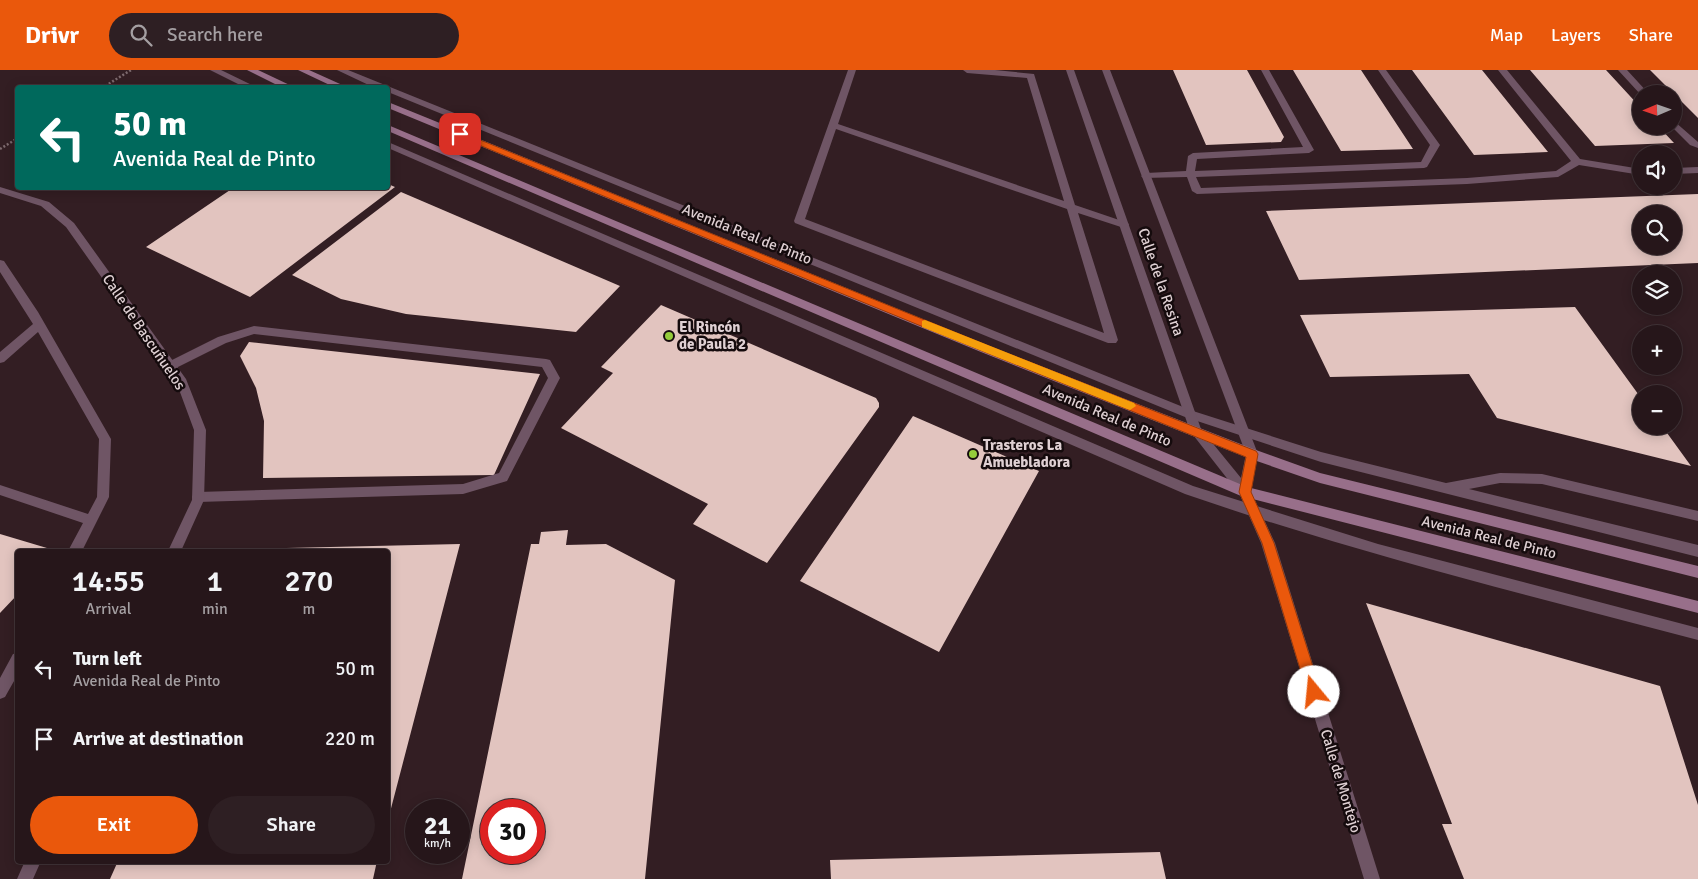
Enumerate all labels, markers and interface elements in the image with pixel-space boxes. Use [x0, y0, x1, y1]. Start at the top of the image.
search box [109, 13, 459, 58]
text: Drivr [25, 20, 79, 50]
icon: search [127, 21, 155, 49]
text: Search here [167, 23, 263, 47]
text: Map [1490, 24, 1523, 46]
text: Layers [1551, 24, 1601, 46]
text: Share [1629, 24, 1673, 46]
north arrow [1632, 85, 1682, 135]
map controls [1632, 85, 1682, 435]
text: 50 m [113, 102, 187, 145]
icon: left [30, 105, 95, 170]
pin [439, 113, 481, 155]
icon: arrive [446, 120, 474, 148]
text: Avenida Real de Pinto [113, 145, 316, 172]
button: sound [1632, 145, 1682, 195]
street label: Avenida Real de Pinto [680, 200, 815, 268]
button: search [1632, 205, 1682, 255]
street label: Calle de la Resina [1134, 226, 1188, 338]
button: layers [1632, 265, 1682, 315]
street label: Calle de Bascuñuelos [99, 271, 190, 394]
place label: El Rincón de Paula 2 [679, 318, 746, 353]
button: + [1632, 325, 1682, 375]
marker: El Rincón de Paula 2 [663, 330, 675, 342]
street label: Avenida Real de Pinto [1040, 380, 1174, 450]
button: − [1632, 385, 1682, 435]
place label: Trasteros La Amuebladora [983, 436, 1070, 471]
marker: Trasteros La Amuebladora [967, 448, 979, 460]
street label: Avenida Real de Pinto [1420, 512, 1558, 562]
text: 14:55 [72, 563, 145, 600]
text: 1 [207, 563, 223, 600]
text: 270 [285, 563, 333, 600]
text: Arrival [85, 599, 131, 619]
text: min [202, 599, 228, 619]
text: m [302, 599, 315, 619]
text: Turn left [73, 647, 142, 671]
icon: left [30, 655, 58, 683]
text: 50 m [335, 657, 375, 681]
position arrow [1287, 665, 1339, 717]
text: Avenida Real de Pinto [73, 671, 220, 691]
icon: arrive [30, 725, 58, 753]
text: Arrive at destination [73, 727, 244, 751]
text: 220 m [325, 727, 375, 751]
street label: Calle de Montejo [1317, 727, 1365, 835]
button: Exit [30, 796, 198, 854]
button: Share [208, 796, 375, 854]
speed limit sign: 30 [480, 799, 545, 864]
text: 21 [424, 810, 451, 841]
text: km/h [424, 836, 451, 851]

